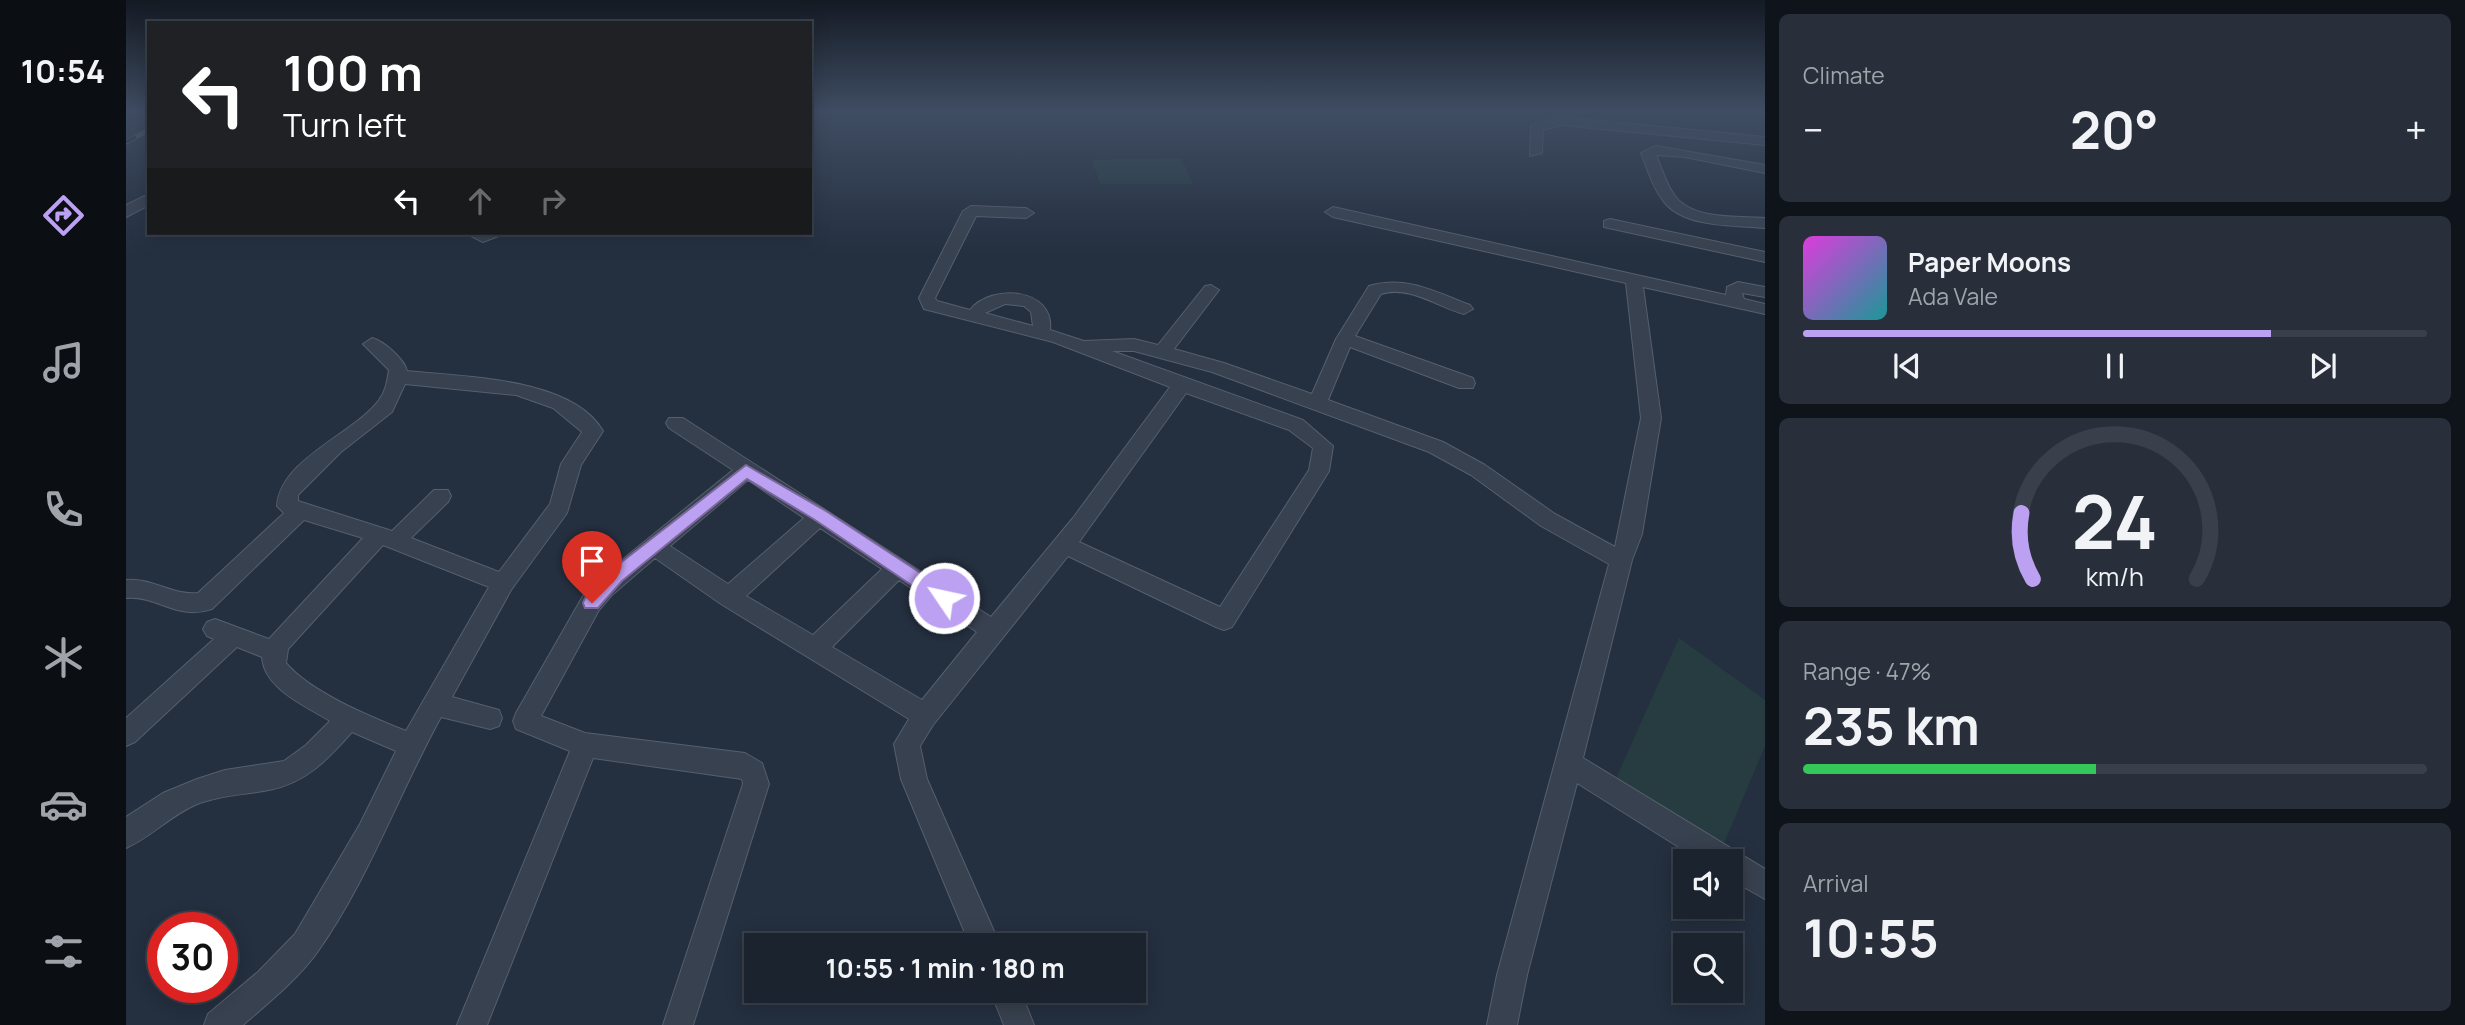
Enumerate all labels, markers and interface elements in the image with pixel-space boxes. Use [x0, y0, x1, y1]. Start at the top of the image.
text: 100 m [283, 39, 423, 106]
text: 10:54 [21, 49, 105, 93]
icon: left [168, 49, 259, 140]
text: Climate [1803, 59, 1885, 91]
text: 20° [2070, 94, 2159, 165]
text: Turn left [283, 103, 407, 147]
text: − [1803, 103, 1824, 155]
text: + [2405, 103, 2427, 155]
icon: left [388, 182, 426, 220]
icon: ahead [461, 182, 499, 220]
icon: right [534, 182, 572, 220]
icon: directions [39, 191, 88, 240]
text: Paper Moons [1908, 244, 2071, 280]
text: Ada Vale [1908, 280, 1998, 312]
icon: music [39, 338, 88, 387]
icon: previous [1888, 347, 1926, 385]
icon: pause [2096, 347, 2134, 385]
icon: next [2304, 347, 2342, 385]
text: 24 [2072, 471, 2158, 571]
icon: phone [39, 485, 88, 534]
pin [562, 531, 622, 603]
icon: arrive [573, 542, 611, 580]
text: km/h [2086, 558, 2144, 593]
position arrow [907, 561, 981, 635]
icon: climate [39, 633, 88, 682]
text: Range · 47% [1803, 655, 1931, 687]
text: 235 km [1803, 690, 1980, 761]
icon: car [39, 780, 88, 829]
map controls [1673, 849, 1743, 1003]
button: sound [1673, 849, 1743, 919]
text: Arrival [1803, 867, 1869, 899]
text: 10:55 [1803, 902, 1939, 973]
speed limit sign: 30 [147, 912, 238, 1003]
icon: filters [39, 927, 88, 976]
button: search [1673, 933, 1743, 1003]
text: 10:55 · 1 min · 180 m [825, 950, 1065, 986]

